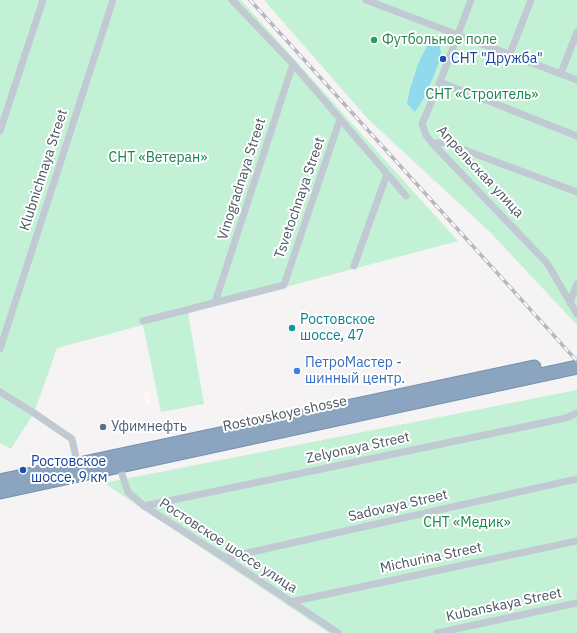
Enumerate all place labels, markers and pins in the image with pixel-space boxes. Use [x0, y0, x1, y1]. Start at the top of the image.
place label: Футбольное поле [382, 32, 497, 48]
marker: Футбольное поле [369, 35, 379, 45]
place label: СНТ "Дружба" [451, 51, 543, 67]
marker: СНТ "Дружба" [438, 54, 448, 64]
place label: Ростовское шоссе, 47 [300, 312, 375, 344]
marker: Ростовское шоссе, 47 [287, 323, 297, 333]
place label: ПетроМастер - шинный центр. [305, 355, 405, 388]
marker: ПетроМастер - шинный центр. [292, 366, 302, 376]
place label: Уфимнефть [111, 419, 187, 435]
marker: Уфимнефть [98, 422, 108, 432]
place label: Ростовское шоссе, 9 км [31, 454, 108, 486]
marker: Ростовское шоссе, 9 км [18, 465, 28, 475]

